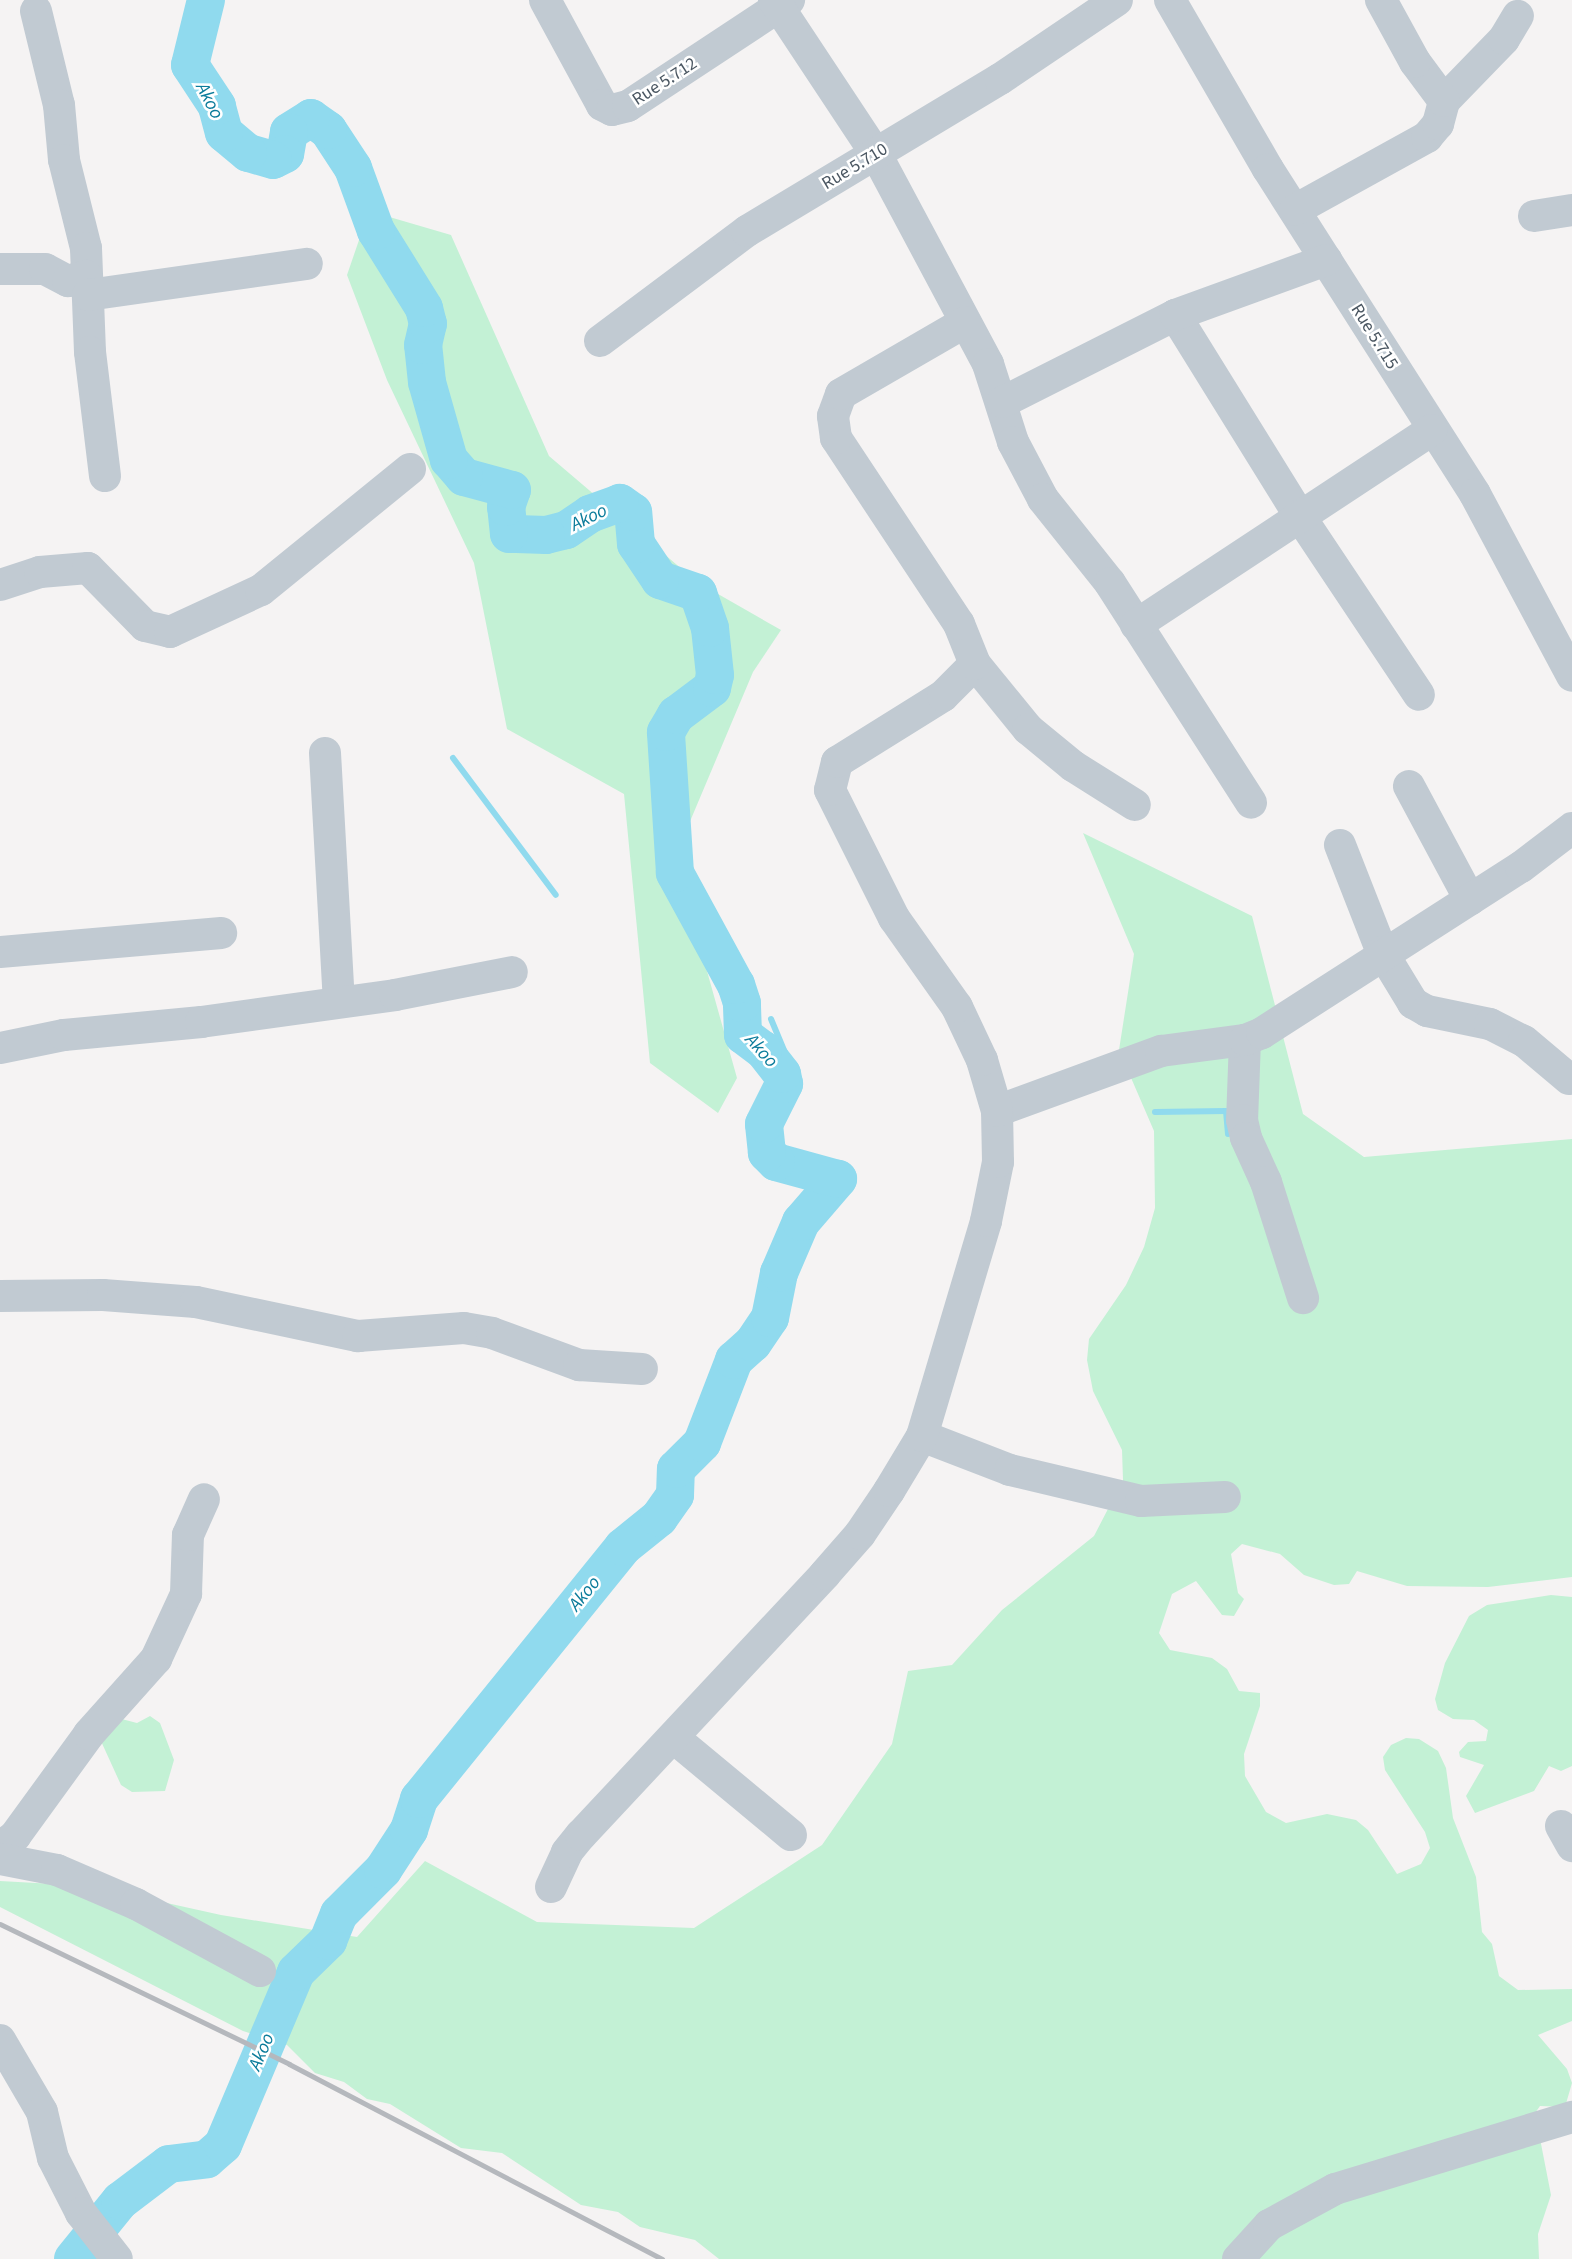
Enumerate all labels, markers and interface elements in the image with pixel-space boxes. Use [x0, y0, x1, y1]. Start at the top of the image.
street label: Rue 5.712 [629, 53, 701, 111]
water label: Akoo [190, 79, 228, 123]
street label: Rue 5.710 [818, 139, 892, 195]
street label: Rue 5.715 [1346, 300, 1402, 374]
water label: Akoo [567, 499, 611, 537]
water label: Akoo [740, 1029, 782, 1073]
water label: Akoo [564, 1572, 606, 1616]
water label: Akoo [244, 2030, 280, 2074]

